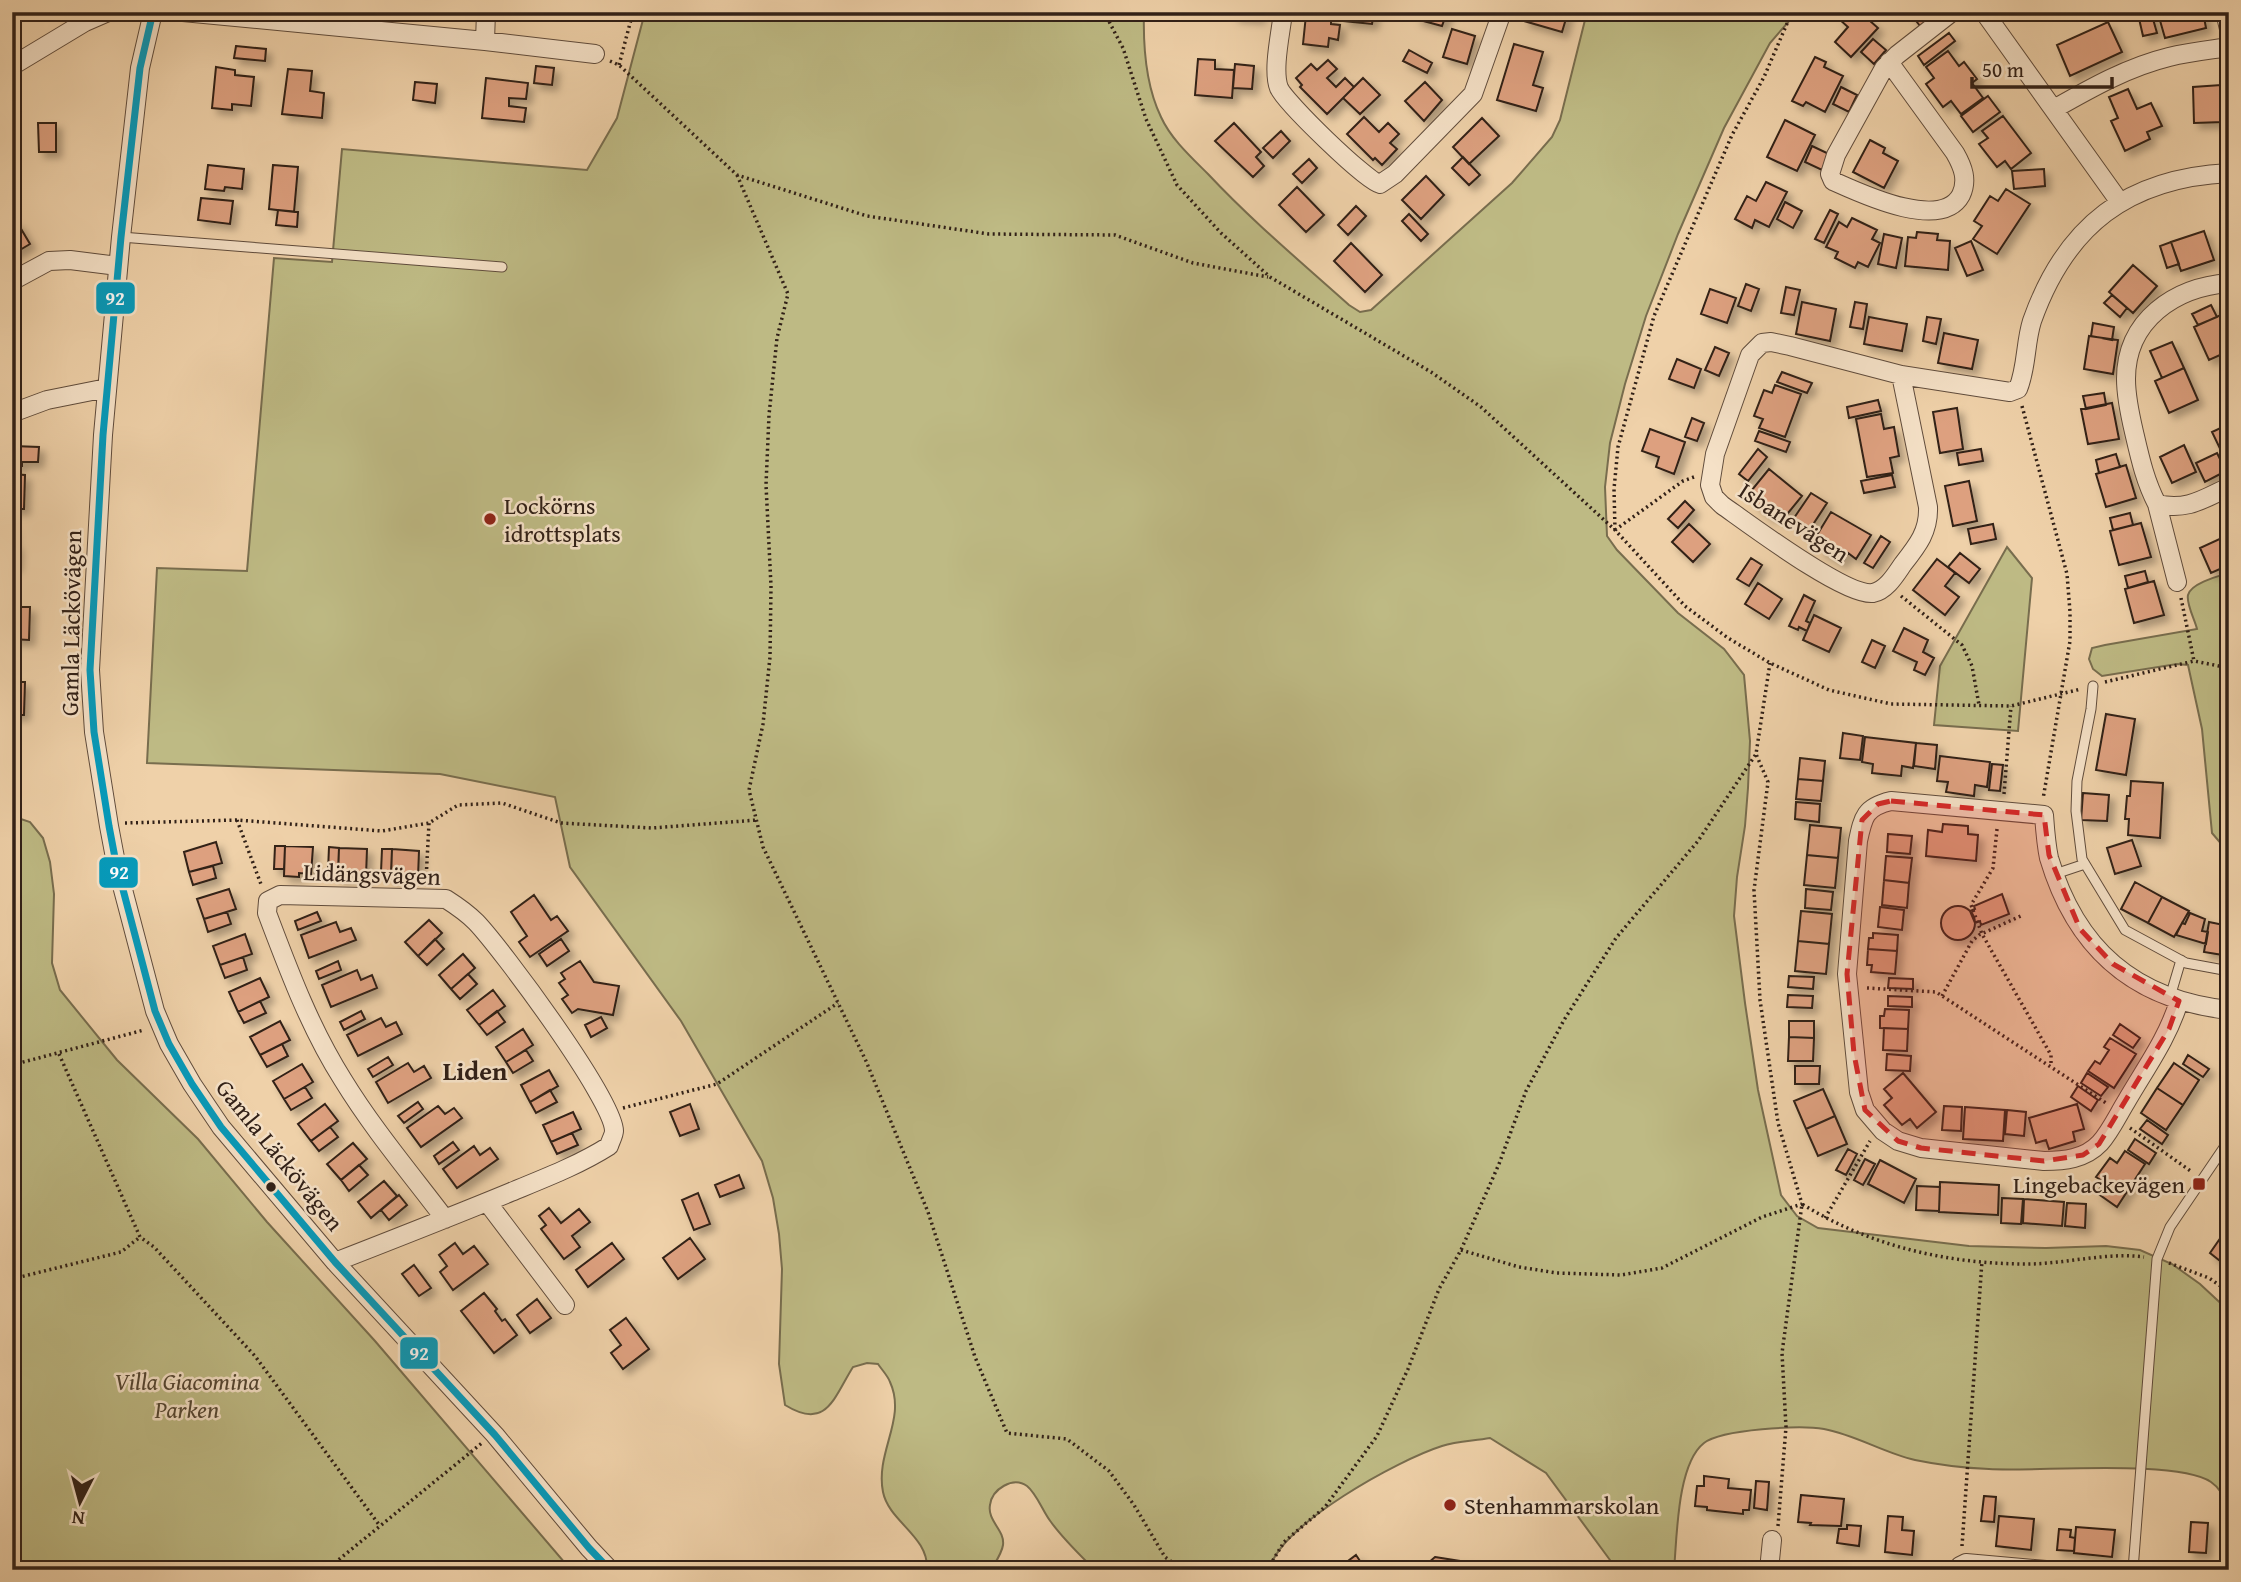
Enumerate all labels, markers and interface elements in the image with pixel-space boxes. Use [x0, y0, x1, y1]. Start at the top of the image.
scale bar [1972, 46, 2112, 90]
text: 50 m [1982, 54, 2024, 85]
line badge: 92 [95, 281, 136, 315]
text: 92 [105, 284, 125, 312]
street label: Isbanevägen [1732, 473, 1857, 571]
place label: Lockörns idrottsplats [504, 488, 621, 551]
marker: Lockörns idrottsplats [482, 511, 498, 527]
street label: Gamla Läckövägen [52, 529, 90, 716]
street label: Lidängsvägen [303, 854, 442, 894]
line badge: 92 [98, 856, 139, 889]
text: 92 [109, 858, 129, 886]
district label: Liden [443, 1051, 508, 1090]
street label: Gamla Läckövägen [208, 1072, 353, 1239]
place label: Lingebackevägen [2013, 1167, 2186, 1202]
marker: Lingebackevägen [2191, 1176, 2207, 1192]
unlabelled marker [264, 1180, 278, 1194]
line badge: 92 [399, 1336, 439, 1370]
text: 92 [409, 1339, 429, 1367]
park label: Villa Giacomina Parken [114, 1364, 260, 1427]
north arrow [46, 1466, 116, 1536]
place label: Stenhammarskolan [1464, 1488, 1660, 1523]
marker: Stenhammarskolan [1442, 1497, 1458, 1513]
text: N [70, 1504, 86, 1533]

